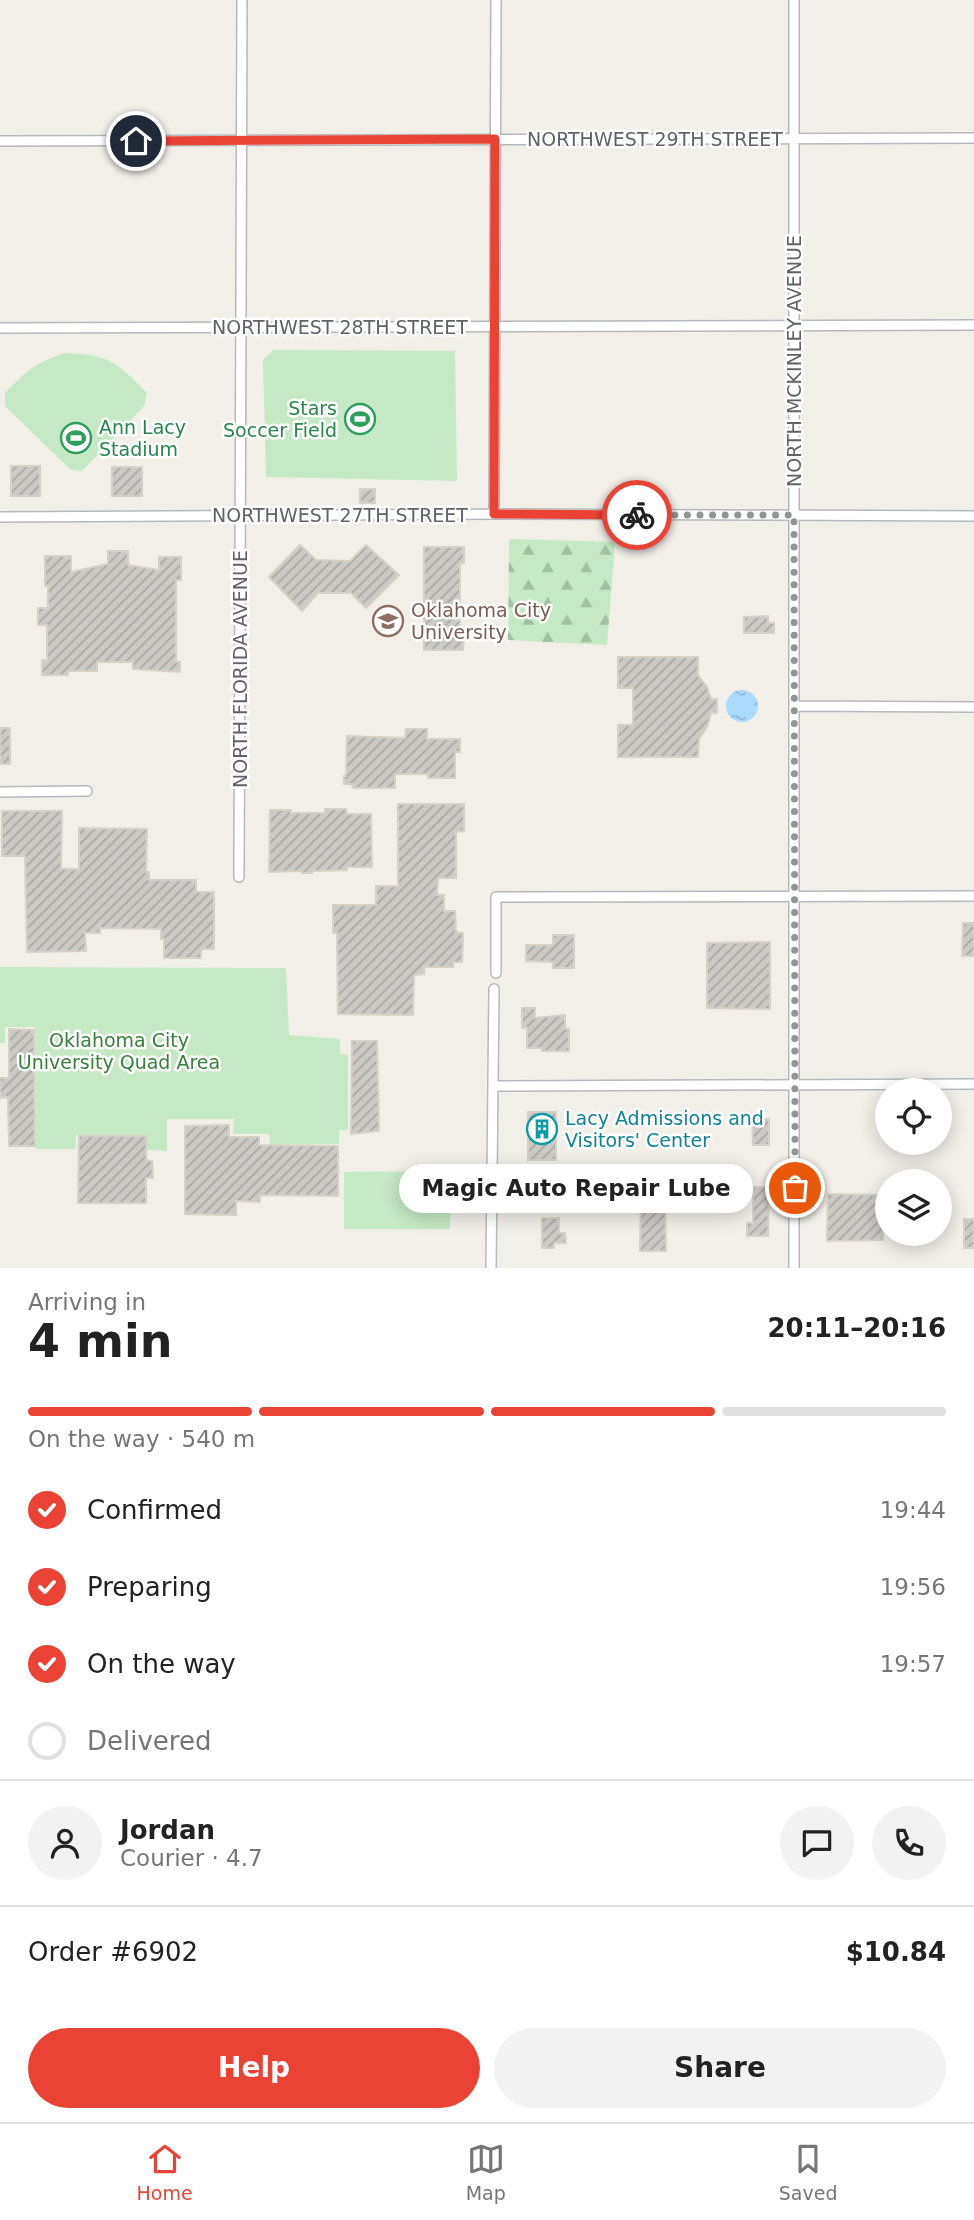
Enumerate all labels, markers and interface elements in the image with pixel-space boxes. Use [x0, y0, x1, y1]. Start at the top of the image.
pin [106, 111, 166, 171]
icon: home [117, 122, 155, 160]
street label: NORTHWEST 29TH STREET [527, 128, 783, 150]
street label: NORTH MCKINLEY AVENUE [783, 235, 805, 487]
street label: NORTHWEST 28TH STREET [212, 316, 468, 338]
place label: Stars Soccer Field [223, 397, 337, 441]
sports icon: Stars Soccer Field [343, 402, 377, 436]
place label: Ann Lacy Stadium [99, 416, 186, 460]
sports icon: Ann Lacy Stadium [59, 421, 93, 455]
courier [602, 480, 672, 550]
icon: bike [618, 496, 656, 534]
street label: NORTHWEST 27TH STREET [212, 504, 468, 526]
street label: NORTH FLORIDA AVENUE [229, 550, 251, 788]
place label: Oklahoma City University [411, 599, 551, 643]
school or university icon: Oklahoma City University [371, 604, 405, 638]
park label: Oklahoma City University Quad Area [18, 1029, 220, 1073]
map controls [875, 1078, 952, 1246]
button: locate [875, 1078, 952, 1155]
place label: Lacy Admissions and Visitors' Center [565, 1107, 764, 1151]
building icon: Lacy Admissions and Visitors' Center [525, 1112, 559, 1146]
pin [765, 1158, 825, 1218]
callout: Magic Auto Repair Lube [400, 1164, 753, 1212]
icon: bag [776, 1169, 814, 1207]
button: layers [875, 1169, 952, 1246]
text: Magic Auto Repair Lube [422, 1175, 731, 1201]
text: Arriving in [28, 1289, 146, 1315]
text: 20:11–20:16 [767, 1313, 946, 1343]
text: 4 min [28, 1314, 172, 1368]
text: On the way · 540 m [28, 1426, 255, 1452]
icon: check [28, 1491, 66, 1529]
text: Confirmed [87, 1495, 222, 1525]
text: 19:44 [880, 1497, 946, 1523]
icon: check [28, 1568, 66, 1606]
text: Preparing [87, 1572, 212, 1602]
text: 19:56 [880, 1574, 946, 1600]
icon: check [28, 1645, 66, 1683]
text: On the way [87, 1649, 236, 1679]
text: 19:57 [880, 1651, 946, 1677]
text: Delivered [87, 1726, 211, 1756]
button: person [28, 1806, 102, 1880]
button: chat [780, 1806, 854, 1880]
button: phone [872, 1806, 946, 1880]
text: Jordan [120, 1815, 215, 1845]
text: Courier · 4.7 [120, 1845, 263, 1871]
text: Order #6902 [28, 1937, 198, 1967]
text: $10.84 [846, 1937, 946, 1967]
button: Help [28, 2028, 480, 2108]
button: Share [494, 2028, 946, 2108]
tab: Home [137, 2140, 193, 2204]
tab: Map [466, 2140, 506, 2204]
tab: Saved [779, 2140, 837, 2204]

